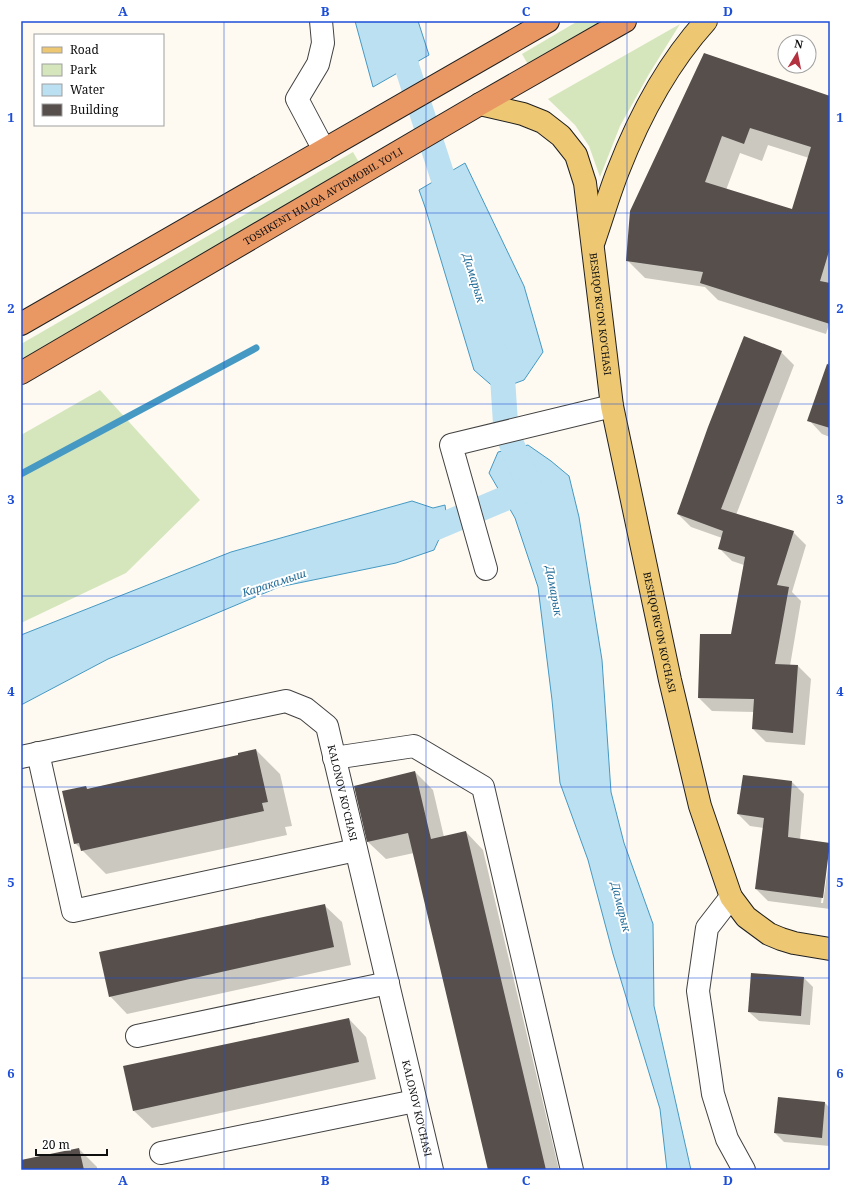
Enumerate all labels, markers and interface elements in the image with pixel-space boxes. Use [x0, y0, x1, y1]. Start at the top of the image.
text: A [118, 2, 128, 20]
text: B [321, 2, 330, 20]
text: C [522, 2, 531, 20]
text: D [723, 2, 733, 20]
legend [34, 34, 164, 126]
north arrow [777, 34, 817, 74]
text: N [793, 36, 805, 52]
text: Road [70, 41, 100, 58]
text: Park [70, 61, 98, 78]
text: Water [70, 81, 105, 98]
text: Building [70, 101, 119, 118]
text: 1 [7, 108, 15, 126]
text: 1 [836, 108, 844, 126]
street label: TOSHKENT HALQA AVTOMOBIL YO'LI [241, 144, 405, 248]
water label: Дамарык [460, 250, 489, 305]
street label: BESHQO'RG'ON KO'CHASI [586, 252, 615, 376]
text: 2 [7, 299, 15, 317]
text: 2 [836, 299, 844, 317]
text: 3 [7, 490, 15, 508]
text: 3 [836, 490, 844, 508]
water label: Дамарык [543, 564, 566, 618]
water label: Каракамыш [239, 565, 308, 600]
street label: BESHQO'RG'ON KO'CHASI [640, 570, 680, 694]
text: 4 [7, 682, 15, 700]
text: 4 [836, 682, 844, 700]
street label: KALONOV KO'CHASI [325, 743, 361, 843]
text: 5 [7, 873, 15, 891]
text: 5 [836, 873, 844, 891]
water label: Дамарык [608, 879, 635, 934]
street label: KALONOV KO'CHASI [399, 1058, 436, 1158]
text: 6 [7, 1064, 15, 1082]
text: 6 [836, 1064, 844, 1082]
scale bar [36, 1131, 107, 1157]
text: 20 m [42, 1136, 70, 1153]
text: A [118, 1171, 128, 1189]
text: B [321, 1171, 330, 1189]
text: C [522, 1171, 531, 1189]
text: D [723, 1171, 733, 1189]

